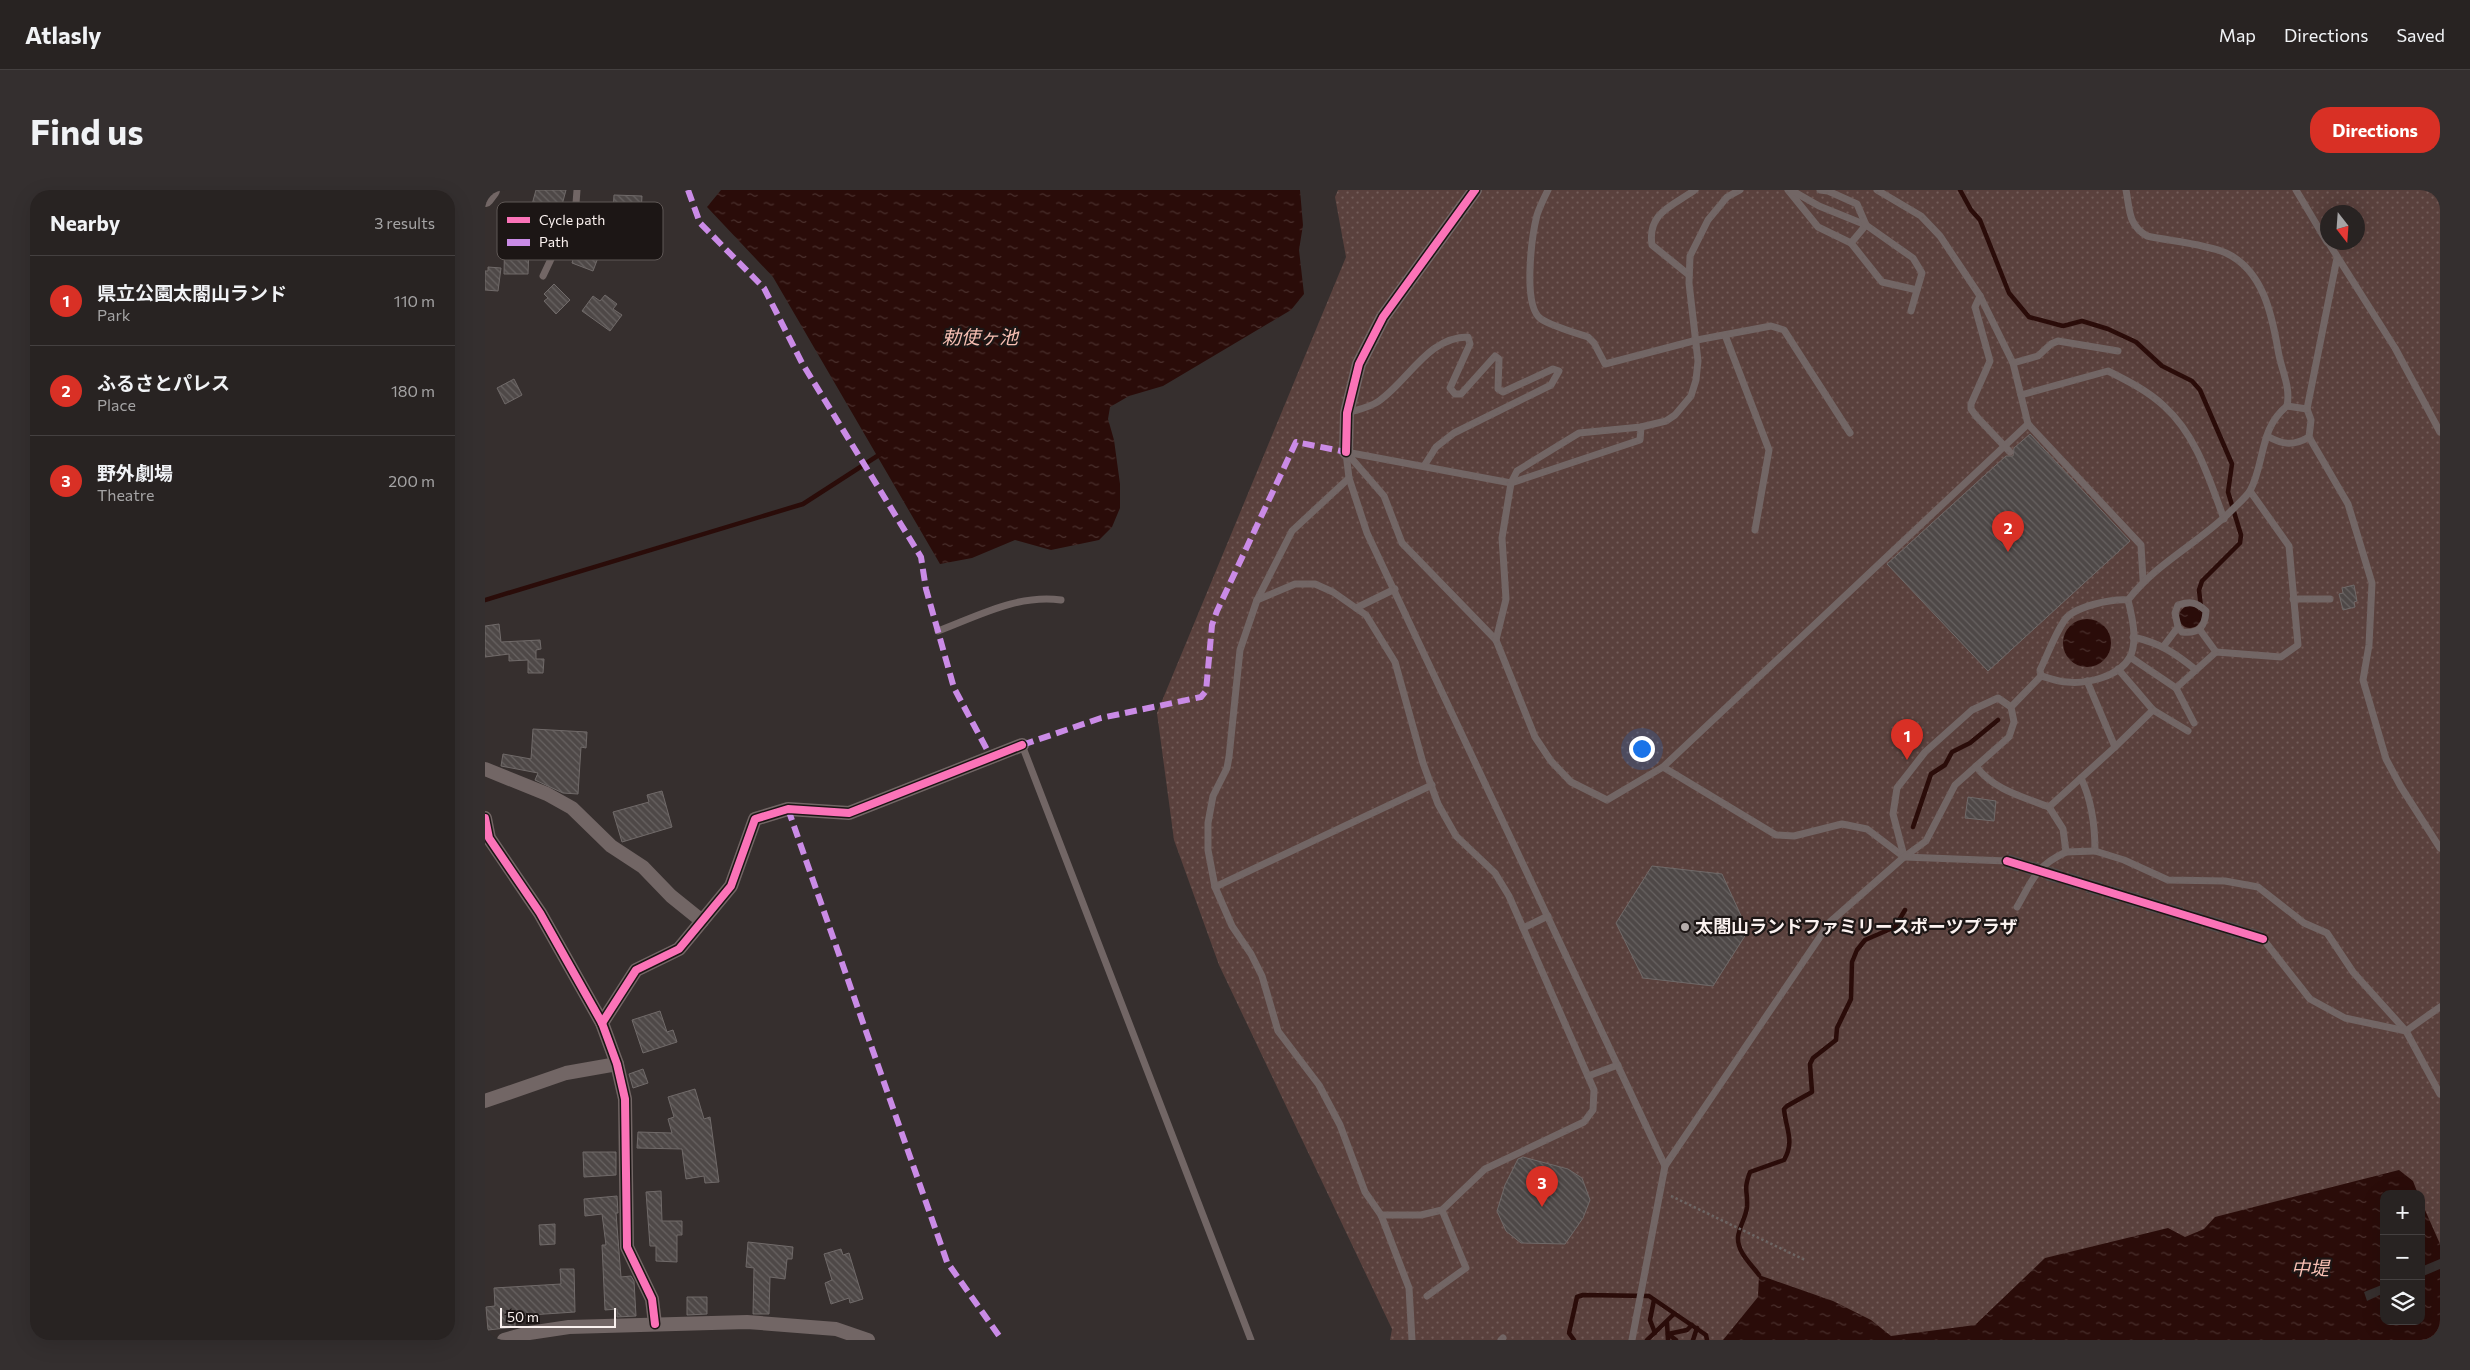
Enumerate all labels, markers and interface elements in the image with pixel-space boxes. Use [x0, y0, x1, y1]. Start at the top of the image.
text: Atlasly [25, 20, 102, 49]
text: Map [2219, 24, 2256, 46]
text: Directions [2284, 24, 2368, 46]
text: Saved [2396, 24, 2445, 46]
button: Directions [2310, 107, 2440, 153]
text: Find us [30, 109, 144, 152]
legend [497, 202, 663, 260]
north arrow [2320, 205, 2365, 250]
text: Nearby [50, 210, 120, 235]
text: Cycle path [539, 211, 605, 228]
text: 3 results [374, 213, 435, 232]
text: Path [539, 233, 569, 250]
text: 県立公園太閤山ランド [97, 281, 287, 304]
text: 1 [62, 291, 70, 310]
text: 110 m [394, 291, 435, 310]
text: Park [97, 305, 130, 324]
water label: 勅使ヶ池 [942, 325, 1020, 348]
text: ふるさとパレス [97, 371, 230, 394]
text: 2 [61, 381, 71, 400]
text: 180 m [391, 381, 435, 400]
text: Place [97, 395, 136, 414]
text: 野外劇場 [97, 461, 173, 484]
text: 3 [61, 471, 71, 490]
text: 200 m [388, 471, 435, 490]
text: Theatre [97, 485, 154, 504]
pin: 2 [1992, 511, 2024, 552]
pin: 1 [1891, 719, 1923, 760]
your location [1629, 736, 1655, 762]
place label: 太閤山ランドファミリースポーツプラザ [1695, 915, 2018, 937]
marker: 太閤山ランドファミリースポーツプラザ [1679, 921, 1691, 933]
pin: 3 [1526, 1166, 1558, 1207]
map controls [2380, 1190, 2425, 1325]
button: + [2380, 1190, 2425, 1235]
button: − [2380, 1235, 2425, 1280]
water label: 中堤 [2291, 1256, 2331, 1279]
button: layers [2380, 1280, 2425, 1325]
scale bar [500, 1305, 616, 1328]
text: 50 m [507, 1308, 539, 1325]

